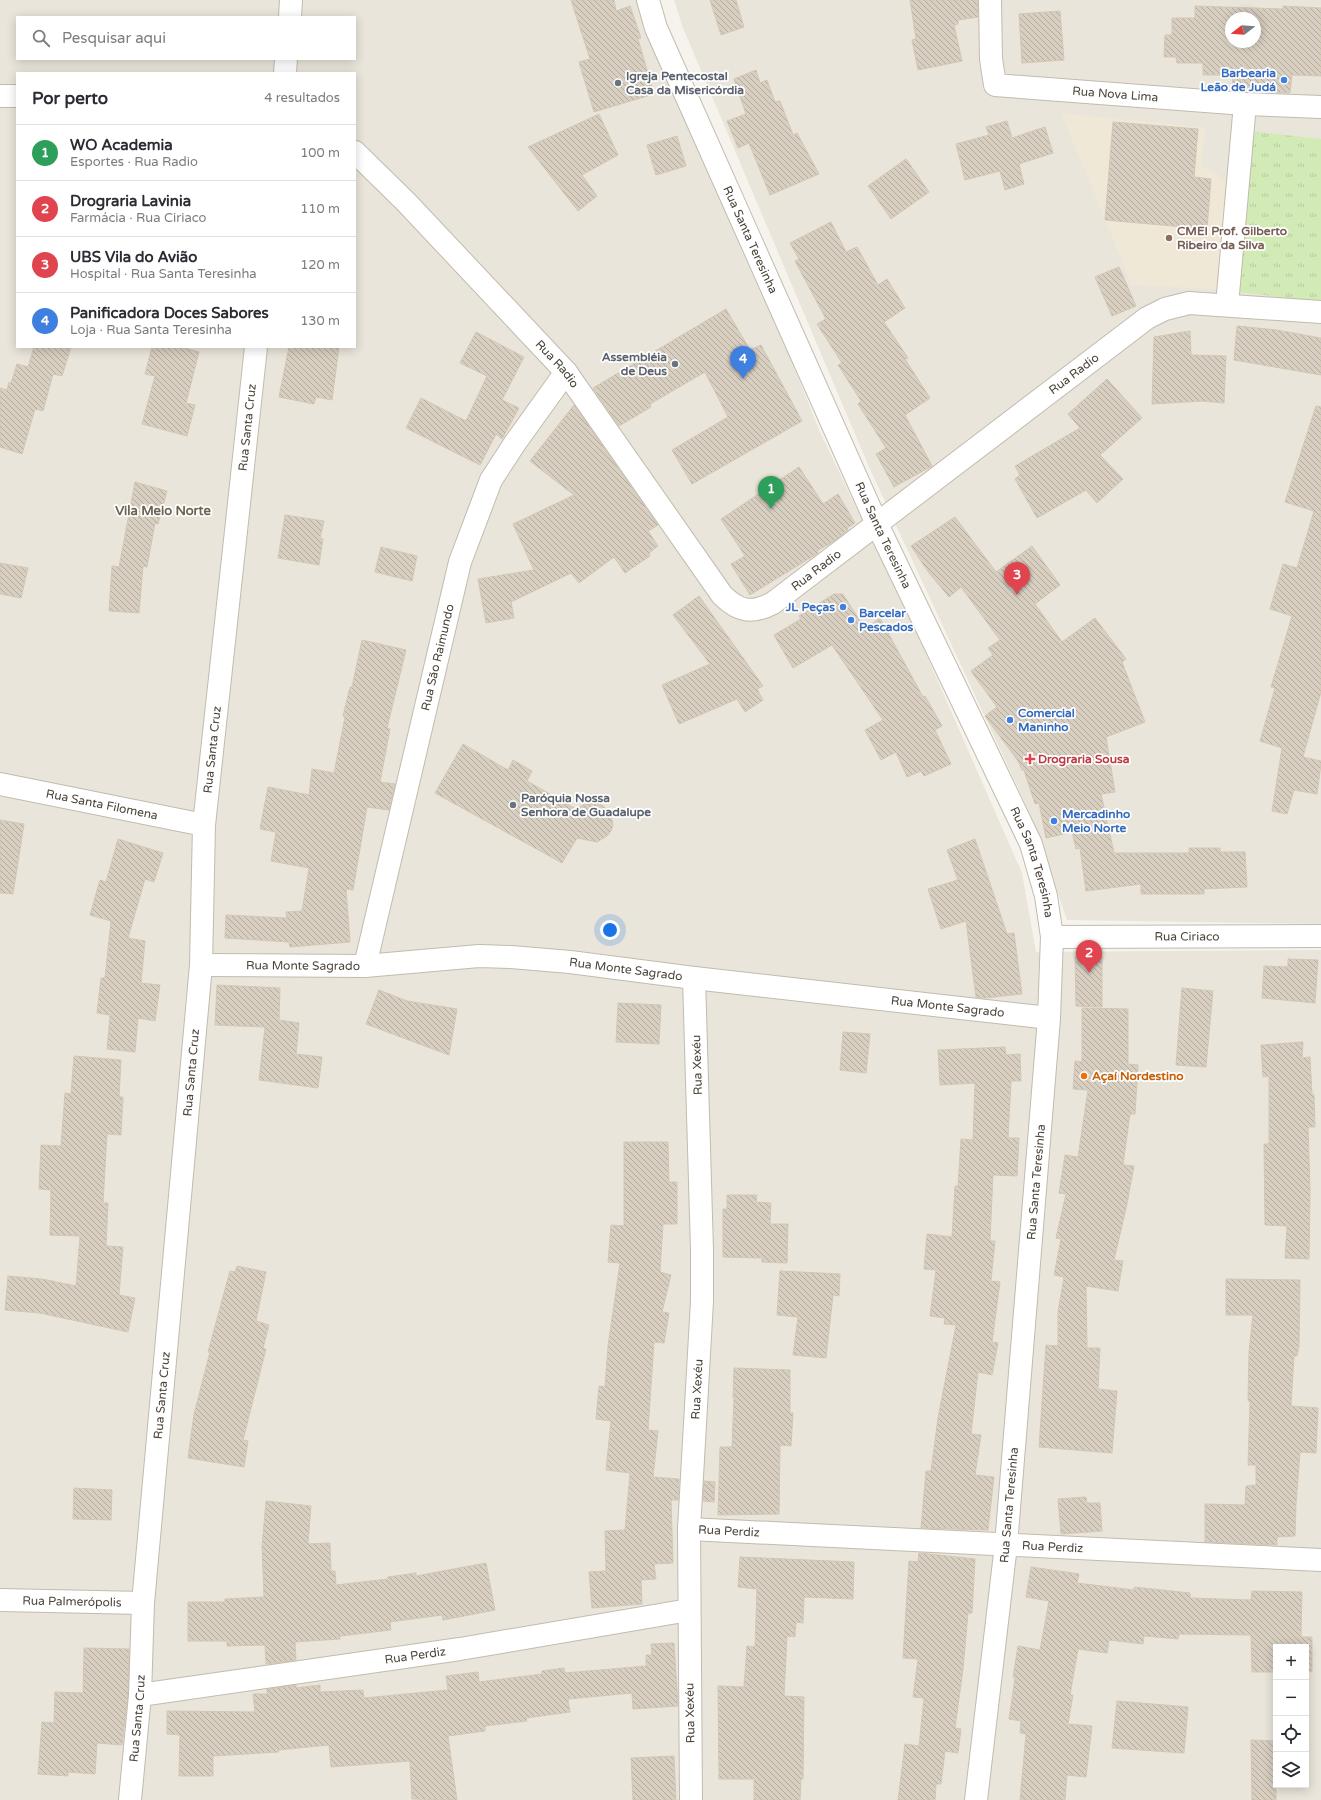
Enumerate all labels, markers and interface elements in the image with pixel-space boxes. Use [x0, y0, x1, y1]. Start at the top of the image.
north arrow [1225, 12, 1261, 48]
search box [16, 16, 356, 60]
icon: search [30, 27, 52, 49]
text: Pesquisar aqui [62, 29, 166, 47]
place label: Barbearia Leão de Judá [1200, 66, 1276, 94]
place label: Igreja Pentecostal Casa da Misericórdia [626, 69, 744, 97]
marker: Barbearia Leão de Judá [1279, 75, 1289, 85]
marker: Igreja Pentecostal Casa da Misericórdia [613, 78, 623, 88]
street label: Rua Nova Lima [1072, 84, 1159, 104]
text: Por perto [32, 88, 108, 109]
text: 4 resultados [264, 90, 340, 106]
text: WO Academia [70, 136, 173, 154]
text: 1 [41, 145, 49, 161]
text: 100 m [300, 145, 340, 161]
text: Esportes · Rua Radio [70, 154, 198, 170]
street label: Rua Santa Teresinha [720, 184, 780, 296]
text: Drograria Lavinia [70, 192, 191, 210]
text: 2 [41, 201, 49, 217]
text: 110 m [300, 201, 340, 217]
text: Farmácia · Rua Ciriaco [70, 210, 207, 226]
place label: CMEI Prof. Gilberto Ribeiro da Silva [1177, 224, 1287, 252]
marker: CMEI Prof. Gilberto Ribeiro da Silva [1164, 233, 1174, 243]
text: UBS Vila do Avião [70, 248, 197, 266]
text: 3 [41, 257, 49, 273]
text: 120 m [300, 257, 340, 273]
text: Hospital · Rua Santa Teresinha [70, 266, 257, 282]
text: Panificadora Doces Sabores [70, 304, 269, 322]
text: 4 [41, 313, 49, 329]
text: 130 m [300, 313, 340, 329]
text: Loja · Rua Santa Teresinha [70, 322, 232, 338]
street label: Rua Radio [533, 337, 582, 390]
pin: 4 [730, 346, 756, 379]
place label: Assembléia de Deus [602, 350, 667, 378]
street label: Rua Radio [1046, 350, 1102, 397]
marker: Assembléia de Deus [670, 359, 680, 369]
street label: Rua Santa Cruz [236, 383, 259, 472]
pin: 1 [758, 476, 784, 509]
street label: Rua Santa Teresinha [852, 480, 914, 591]
district label: Vila Meio Norte [115, 503, 211, 519]
street label: Rua Radio [788, 547, 844, 594]
pin: 3 [1004, 562, 1030, 595]
place label: JL Peças [785, 600, 835, 615]
marker: JL Peças [838, 602, 848, 612]
street label: Rua São Raimundo [418, 603, 457, 712]
place label: Barcelar Pescados [859, 606, 913, 634]
marker: Barcelar Pescados [846, 615, 856, 625]
street label: Rua Santa Cruz [200, 705, 224, 794]
place label: Comercial Maninho [1018, 706, 1075, 734]
marker: Comercial Maninho [1005, 715, 1015, 725]
place label: Drograria Sousa [1038, 752, 1130, 767]
marker: Drograria Sousa [1025, 754, 1035, 764]
street label: Rua Santa Filomena [45, 786, 159, 823]
place label: Paróquia Nossa Senhora de Guadalupe [521, 791, 651, 820]
marker: Paróquia Nossa Senhora de Guadalupe [508, 800, 518, 810]
street label: Rua Santa Teresinha [1007, 805, 1056, 919]
place label: Mercadinho Meio Norte [1062, 807, 1130, 835]
marker: Mercadinho Meio Norte [1049, 816, 1059, 826]
your location [600, 920, 620, 940]
street label: Rua Ciriaco [1154, 929, 1220, 944]
pin: 2 [1076, 940, 1102, 973]
street label: Rua Monte Sagrado [568, 955, 683, 983]
street label: Rua Monte Sagrado [246, 958, 360, 973]
street label: Rua Monte Sagrado [890, 993, 1005, 1020]
street label: Rua Santa Cruz [180, 1028, 202, 1117]
street label: Rua Xexéu [689, 1035, 705, 1095]
place label: Açaí Nordestino [1092, 1069, 1184, 1084]
marker: Açaí Nordestino [1079, 1071, 1089, 1081]
street label: Rua Santa Teresinha [1024, 1124, 1048, 1240]
street label: Rua Santa Cruz [151, 1351, 173, 1440]
street label: Rua Xexéu [688, 1359, 706, 1420]
street label: Rua Santa Teresinha [997, 1447, 1021, 1563]
street label: Rua Perdiz [698, 1522, 760, 1539]
street label: Rua Perdiz [1022, 1538, 1084, 1555]
street label: Rua Palmerópolis [22, 1593, 122, 1610]
street label: Rua Perdiz [384, 1644, 447, 1667]
map controls [1273, 1644, 1309, 1788]
button: + [1273, 1644, 1309, 1680]
street label: Rua Santa Cruz [127, 1674, 148, 1763]
button: − [1273, 1680, 1309, 1716]
street label: Rua Xexéu [682, 1683, 698, 1743]
button: locate [1273, 1716, 1309, 1752]
button: layers [1273, 1752, 1309, 1788]

